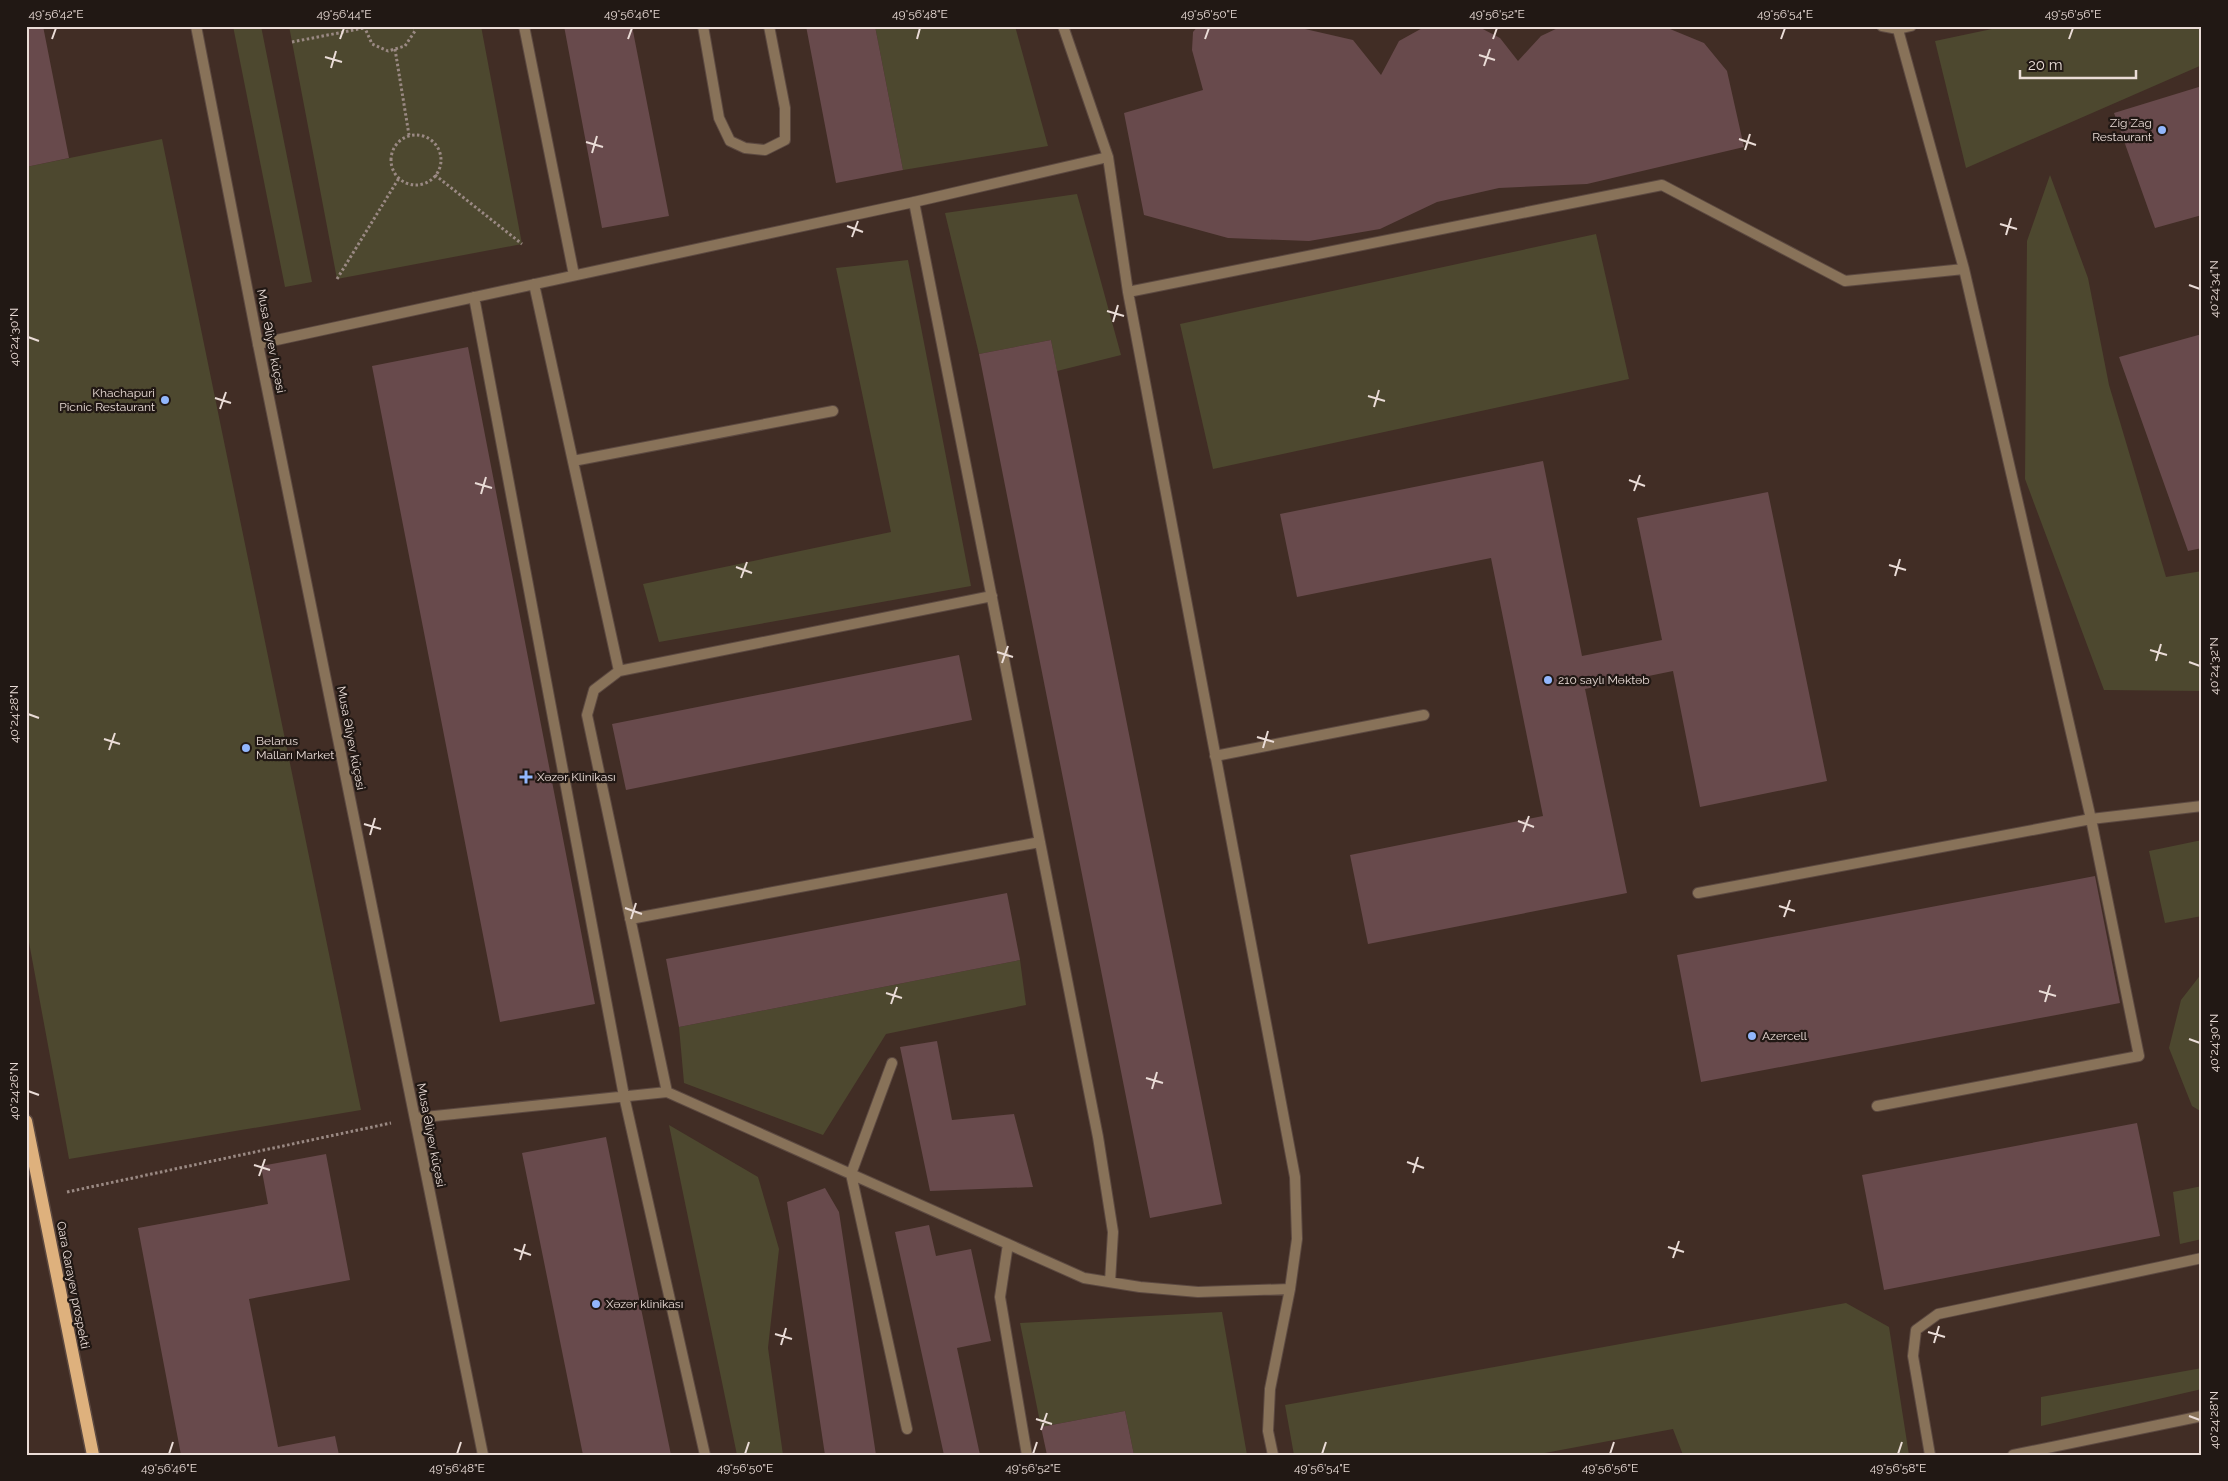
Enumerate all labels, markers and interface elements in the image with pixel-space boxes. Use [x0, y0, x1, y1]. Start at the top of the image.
text: 49°56'42"E [29, 7, 84, 21]
text: 49°56'44"E [316, 7, 372, 21]
text: 49°56'46"E [604, 7, 660, 21]
text: 49°56'48"E [892, 7, 948, 21]
text: 49°56'50"E [1181, 7, 1237, 21]
text: 49°56'52"E [1469, 7, 1525, 21]
text: 49°56'54"E [1757, 7, 1813, 21]
text: 49°56'56"E [2045, 7, 2101, 21]
scale bar [2020, 48, 2137, 80]
text: 20 m [2028, 56, 2063, 74]
place label: Zig Zag Restaurant [2092, 116, 2152, 144]
marker: Zig Zag Restaurant [2156, 124, 2168, 136]
text: 40°24'34"N [2207, 260, 2221, 318]
street label: Musa Əliyev küçəsi [254, 288, 288, 394]
text: 40°24'30"N [7, 308, 21, 366]
place label: Khachapuri Picnic Restaurant [59, 386, 155, 414]
marker: Khachapuri Picnic Restaurant [159, 394, 171, 406]
text: 40°24'32"N [2207, 637, 2221, 695]
place label: 210 saylı Məktəb [1558, 673, 1650, 687]
marker: 210 saylı Məktəb [1542, 674, 1554, 686]
text: 40°24'28"N [7, 685, 21, 743]
street label: Musa Əliyev küçəsi [334, 685, 368, 791]
place label: Belarus Malları Market [256, 734, 334, 762]
marker: Belarus Malları Market [240, 742, 252, 754]
marker: Xəzər Klinikası [519, 770, 533, 784]
place label: Xəzər Klinikası [537, 770, 616, 784]
text: 40°24'30"N [2207, 1014, 2221, 1072]
place label: Azercell [1762, 1029, 1808, 1043]
marker: Azercell [1746, 1030, 1758, 1042]
text: 40°24'26"N [7, 1062, 21, 1120]
street label: Musa Əliyev küçəsi [414, 1082, 448, 1188]
street label: Qara Qarayev prospekti [54, 1220, 92, 1350]
place label: Xəzər klinikası [606, 1297, 683, 1311]
marker: Xəzər klinikası [590, 1298, 602, 1310]
text: 40°24'28"N [2207, 1391, 2221, 1449]
text: 49°56'46"E [141, 1461, 197, 1475]
text: 49°56'48"E [429, 1461, 485, 1475]
text: 49°56'50"E [717, 1461, 773, 1475]
text: 49°56'52"E [1005, 1461, 1061, 1475]
text: 49°56'54"E [1294, 1461, 1350, 1475]
text: 49°56'56"E [1582, 1461, 1638, 1475]
text: 49°56'58"E [1870, 1461, 1926, 1475]

